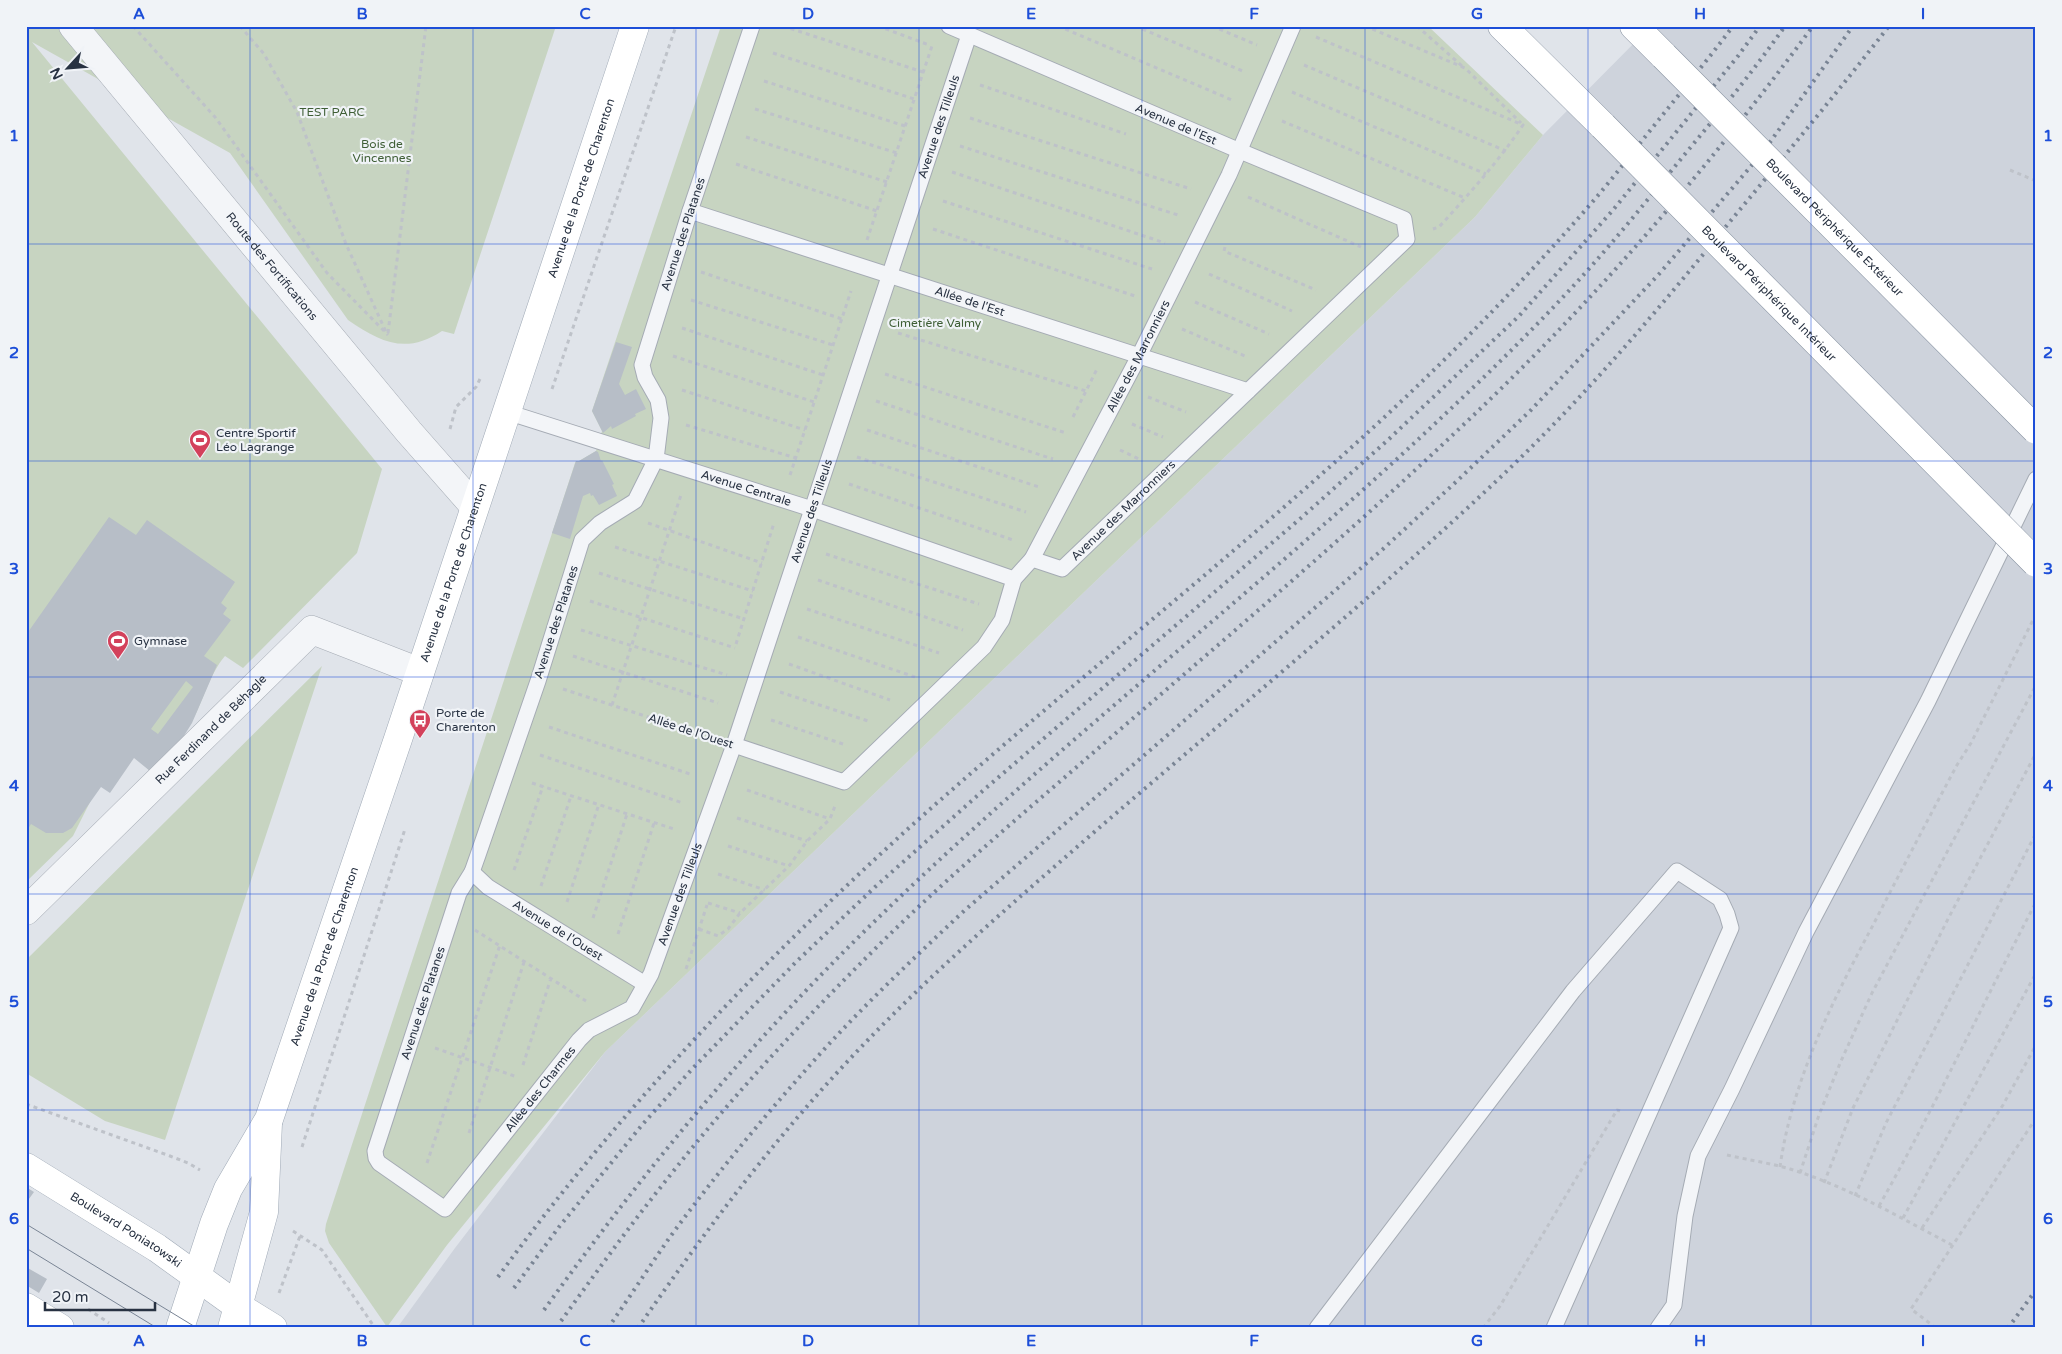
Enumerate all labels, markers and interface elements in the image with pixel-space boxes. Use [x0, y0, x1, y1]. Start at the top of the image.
text: A [133, 4, 145, 24]
text: B [356, 4, 368, 24]
text: C [579, 4, 591, 24]
text: D [802, 4, 814, 24]
text: E [1026, 4, 1036, 24]
text: F [1249, 4, 1259, 24]
text: G [1471, 4, 1483, 24]
text: H [1694, 4, 1706, 24]
text: I [1921, 4, 1925, 24]
north arrow [42, 42, 92, 92]
text: N [47, 65, 67, 82]
street label: Avenue des Tilleuls [915, 73, 962, 180]
street label: Avenue de la Porte de Charenton [545, 97, 617, 280]
street label: Avenue de l'Est [1133, 101, 1219, 148]
park label: TEST PARC [299, 105, 365, 119]
text: 1 [9, 126, 19, 146]
text: 1 [2043, 126, 2053, 146]
park label: Bois de Vincennes [353, 137, 412, 165]
street label: Boulevard Périphérique Extérieur [1763, 156, 1907, 300]
street label: Avenue des Platanes [658, 175, 708, 292]
street label: Route des Fortifications [223, 210, 321, 323]
street label: Boulevard Périphérique Intérieur [1699, 223, 1840, 365]
street label: Allée de l'Est [933, 283, 1007, 319]
street label: Allée des Marronniers [1104, 297, 1173, 415]
park label: Cimetière Valmy [889, 316, 982, 330]
text: 2 [9, 343, 19, 363]
text: 2 [2043, 343, 2053, 363]
place label: Centre Sportif Léo Lagrange [216, 426, 296, 454]
sports icon: Centre Sportif Léo Lagrange [188, 428, 212, 459]
street label: Avenue des Tilleuls [788, 457, 835, 565]
street label: Avenue des Marronniers [1068, 457, 1178, 563]
street label: Avenue Centrale [699, 467, 793, 509]
street label: Avenue de la Porte de Charenton [417, 481, 490, 664]
text: 3 [9, 559, 19, 579]
text: 3 [2043, 559, 2053, 579]
street label: Avenue des Platanes [531, 563, 581, 680]
sports icon: Gymnase [106, 629, 130, 660]
place label: Gymnase [134, 634, 187, 648]
street label: Rue Ferdinand de Béhagle [152, 672, 269, 787]
place label: Porte de Charenton [436, 706, 496, 734]
bus stop icon: Porte de Charenton [408, 708, 432, 739]
street label: Allée de l'Ouest [647, 711, 736, 751]
text: 4 [9, 776, 19, 796]
text: 4 [2043, 776, 2053, 796]
street label: Avenue des Tilleuls [655, 841, 705, 948]
street label: Avenue de la Porte de Charenton [287, 865, 361, 1048]
street label: Avenue de l'Ouest [510, 897, 606, 963]
street label: Avenue des Platanes [398, 944, 448, 1061]
text: 5 [9, 992, 19, 1012]
text: 5 [2043, 992, 2053, 1012]
street label: Allée des Charmes [502, 1043, 578, 1135]
street label: Boulevard Poniatowski [68, 1189, 184, 1270]
text: 6 [9, 1209, 19, 1229]
text: 6 [2043, 1209, 2053, 1229]
scale bar [45, 1279, 155, 1311]
text: 20 m [52, 1288, 89, 1306]
text: A [133, 1331, 145, 1351]
text: B [356, 1331, 368, 1351]
text: C [579, 1331, 591, 1351]
text: D [802, 1331, 814, 1351]
text: E [1026, 1331, 1036, 1351]
text: F [1249, 1331, 1259, 1351]
text: G [1471, 1331, 1483, 1351]
text: H [1694, 1331, 1706, 1351]
text: I [1921, 1331, 1925, 1351]

